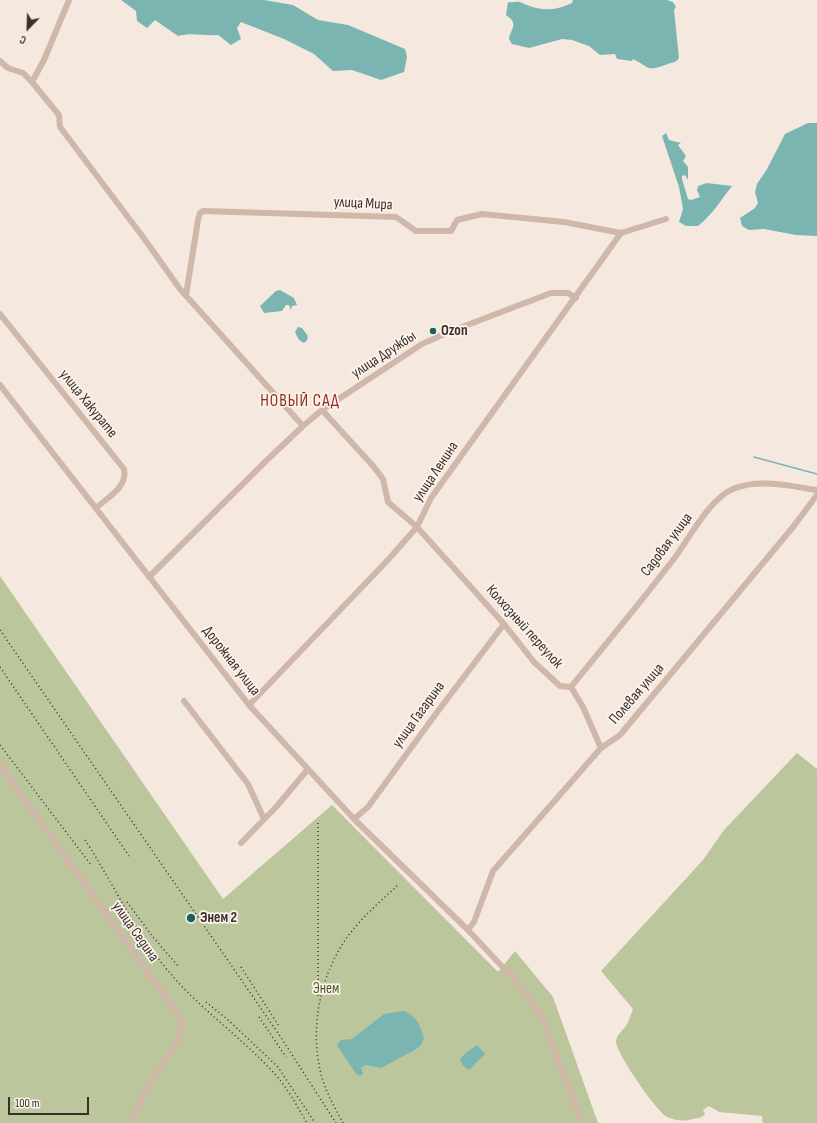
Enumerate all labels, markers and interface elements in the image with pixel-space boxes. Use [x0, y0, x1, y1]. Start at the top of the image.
north arrow [8, 8, 48, 48]
text: С [18, 32, 28, 47]
street label: улица Мира [333, 193, 393, 215]
place label: Ozon [441, 322, 468, 340]
marker: Ozon [428, 326, 438, 336]
street label: улица Дружбы [348, 327, 420, 383]
street label: улица Хакурате [55, 366, 121, 442]
district label: НОВЫЙ САД [260, 392, 340, 412]
street label: улица Ленина [409, 438, 463, 506]
street label: Садовая улица [637, 510, 697, 580]
street label: Колхозный переулок [482, 582, 566, 672]
street label: Дорожная улица [198, 623, 264, 699]
street label: Полевая улица [606, 660, 668, 728]
street label: улица Гагарина [389, 678, 449, 752]
street label: улица Седина [108, 898, 162, 966]
place label: Энем 2 [200, 909, 237, 927]
marker: Энем 2 [185, 912, 197, 924]
park label: Энем [313, 980, 339, 998]
scale bar [10, 1089, 91, 1115]
text: 100 m [15, 1096, 40, 1111]

